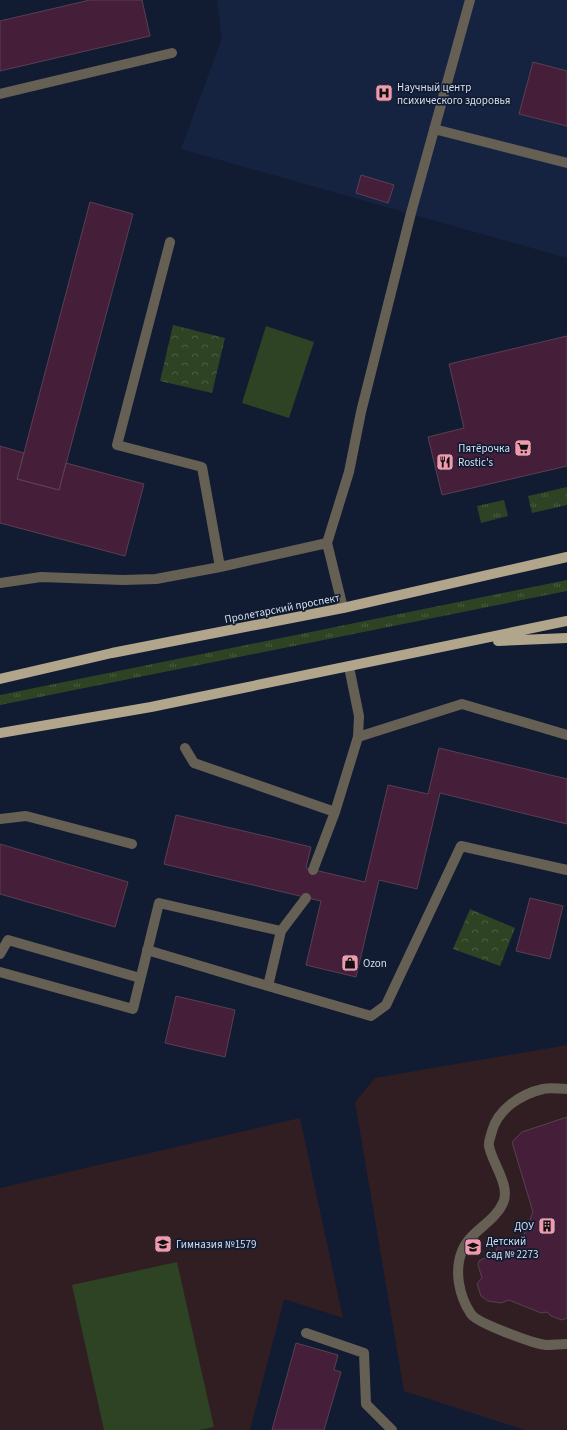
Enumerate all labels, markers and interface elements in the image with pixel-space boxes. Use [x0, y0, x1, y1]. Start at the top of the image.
place label: Научный центр психического здоровья [397, 80, 510, 108]
hospital icon: Научный центр психического здоровья [374, 83, 394, 103]
supermarket icon: Пятёрочка [513, 438, 533, 458]
place label: Пятёрочка [458, 441, 510, 456]
restaurant icon: Rostic's [435, 452, 455, 472]
place label: Rostic's [458, 455, 493, 470]
street label: Пролетарский проспект [223, 590, 341, 627]
shop icon: Ozon [340, 953, 360, 973]
place label: Ozon [363, 956, 387, 971]
building icon: ДОУ [537, 1216, 557, 1236]
place label: ДОУ [514, 1219, 534, 1234]
school or university icon: Гимназия №1579 [153, 1234, 173, 1254]
place label: Детский сад № 2273 [486, 1234, 538, 1262]
place label: Гимназия №1579 [176, 1237, 257, 1252]
school or university icon: Детский сад № 2273 [463, 1237, 483, 1257]

